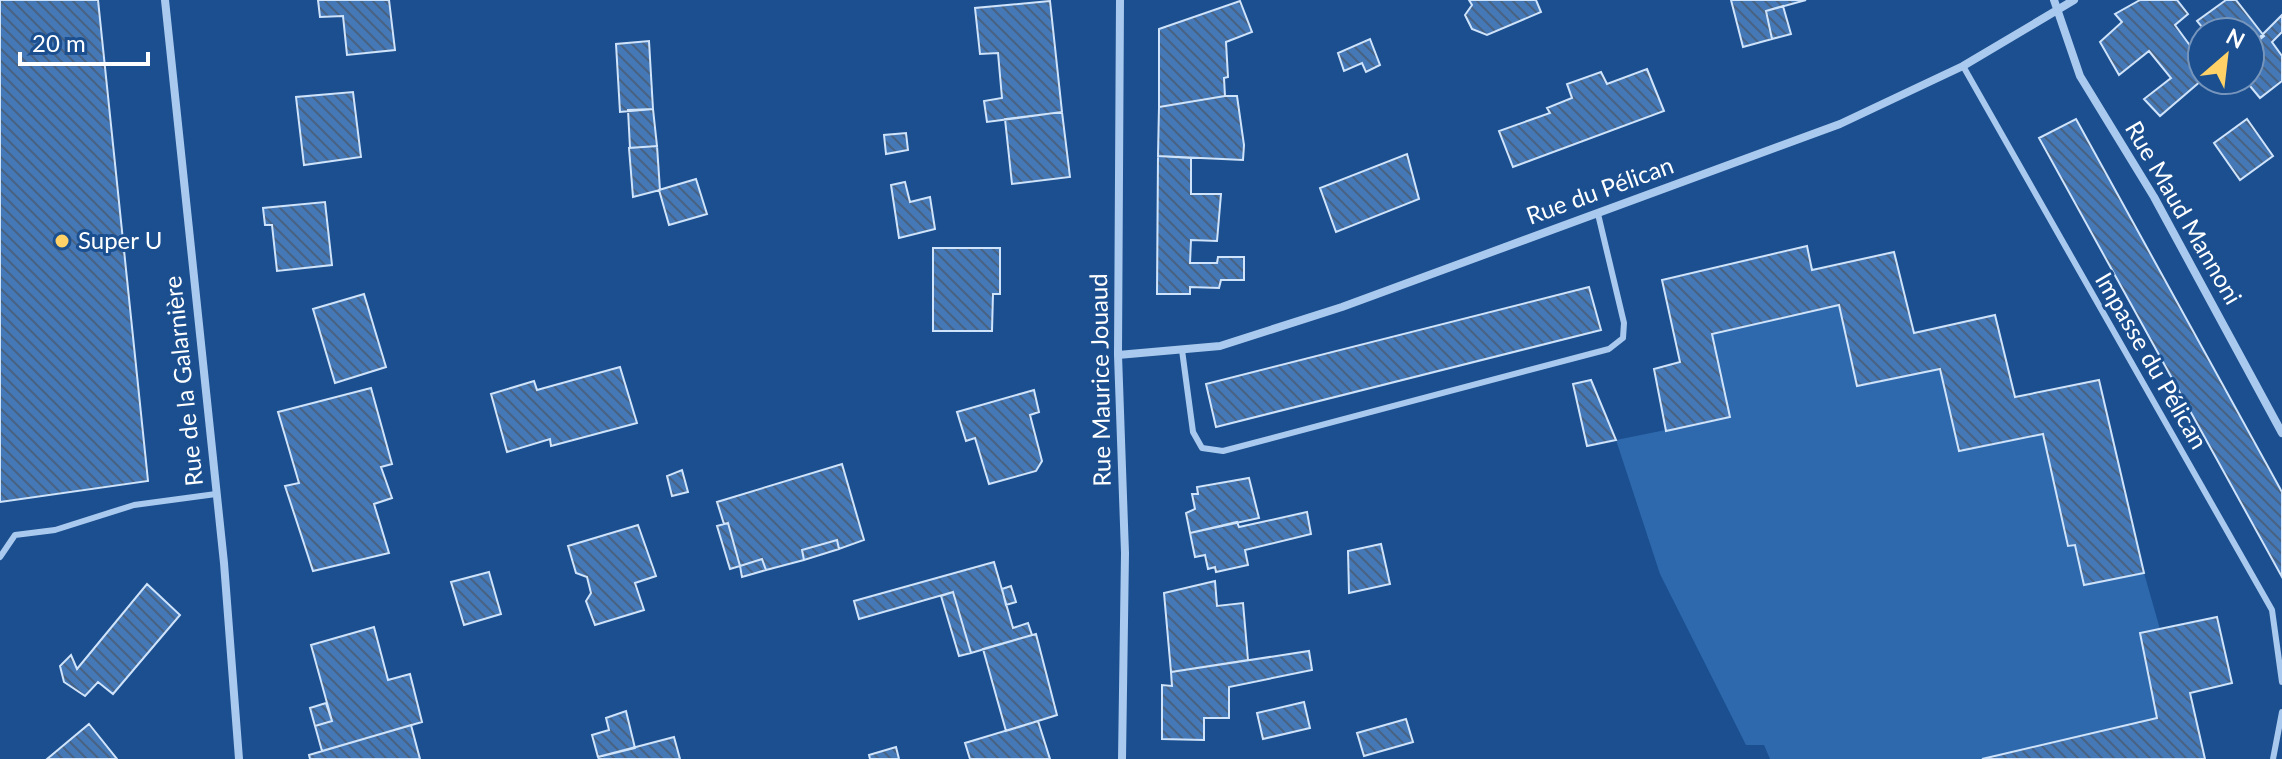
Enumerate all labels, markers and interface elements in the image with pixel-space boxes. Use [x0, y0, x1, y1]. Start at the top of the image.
scale bar [20, 16, 148, 66]
north arrow [2186, 16, 2266, 96]
text: N [2222, 22, 2249, 54]
text: 20 m [32, 28, 86, 57]
street label: Rue Maud Mannoni [2120, 115, 2249, 309]
street label: Rue du Pélican [1522, 150, 1677, 230]
place label: Super U [78, 225, 162, 254]
marker: Super U [53, 232, 71, 250]
street label: Impasse du Pélican [2090, 267, 2215, 454]
street label: Rue Maurice Jouaud [1083, 273, 1116, 487]
street label: Rue de la Galarnière [157, 275, 208, 488]

